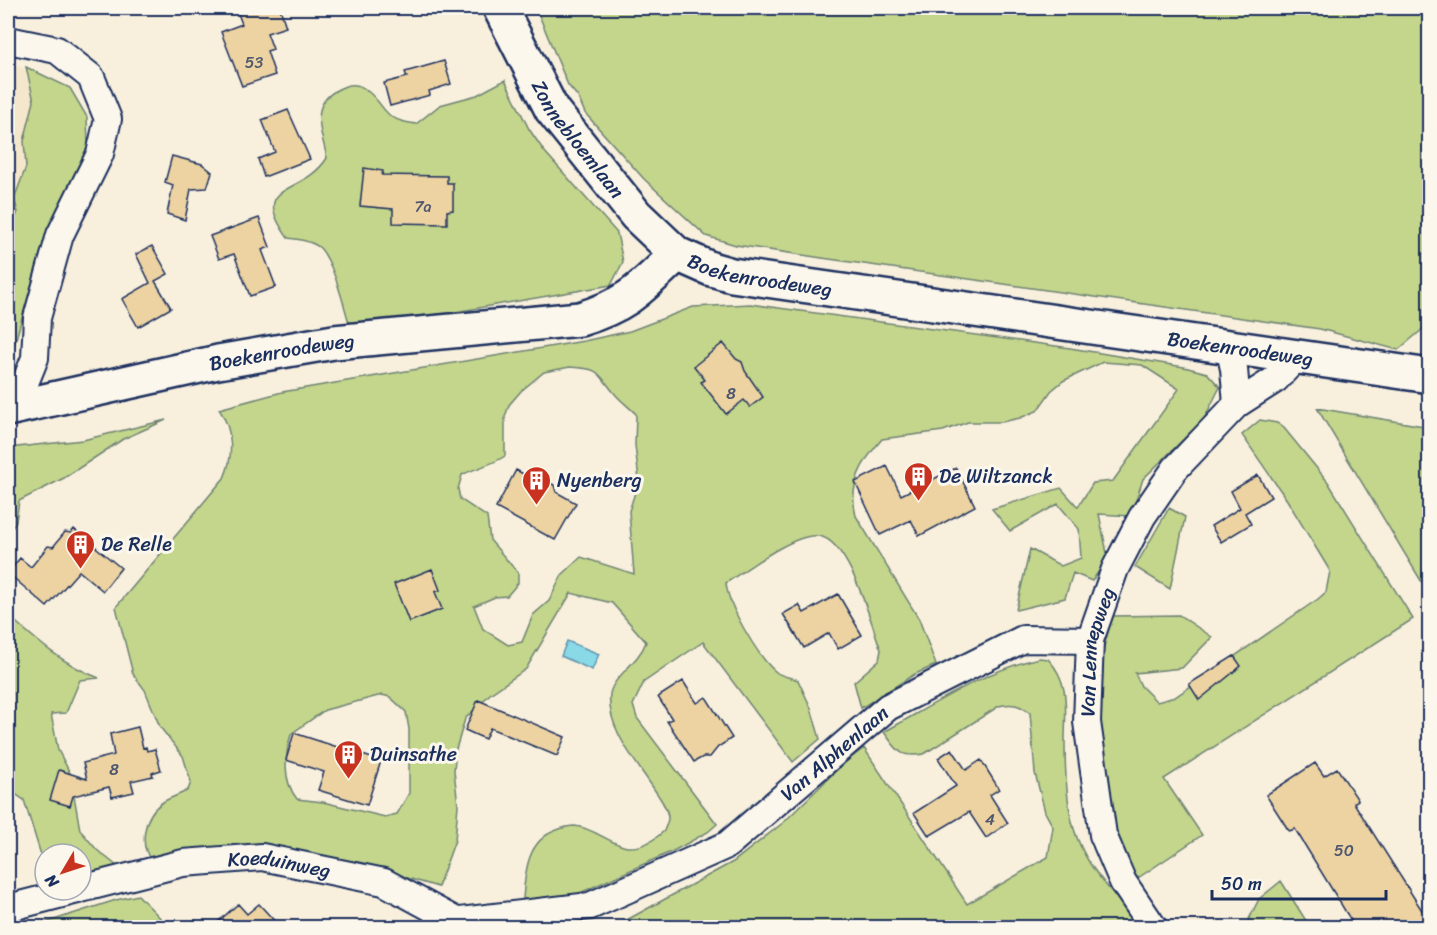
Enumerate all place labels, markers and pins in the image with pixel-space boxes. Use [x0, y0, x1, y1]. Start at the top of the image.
place label: De Wiltzanck [939, 459, 1053, 494]
building icon: De Wiltzanck [902, 460, 934, 502]
place label: Nyenberg [557, 463, 642, 498]
building icon: Nyenberg [520, 464, 552, 506]
place label: De Relle [101, 527, 172, 562]
building icon: De Relle [64, 528, 96, 570]
place label: Duinsathe [370, 737, 457, 772]
building icon: Duinsathe [333, 738, 365, 780]

